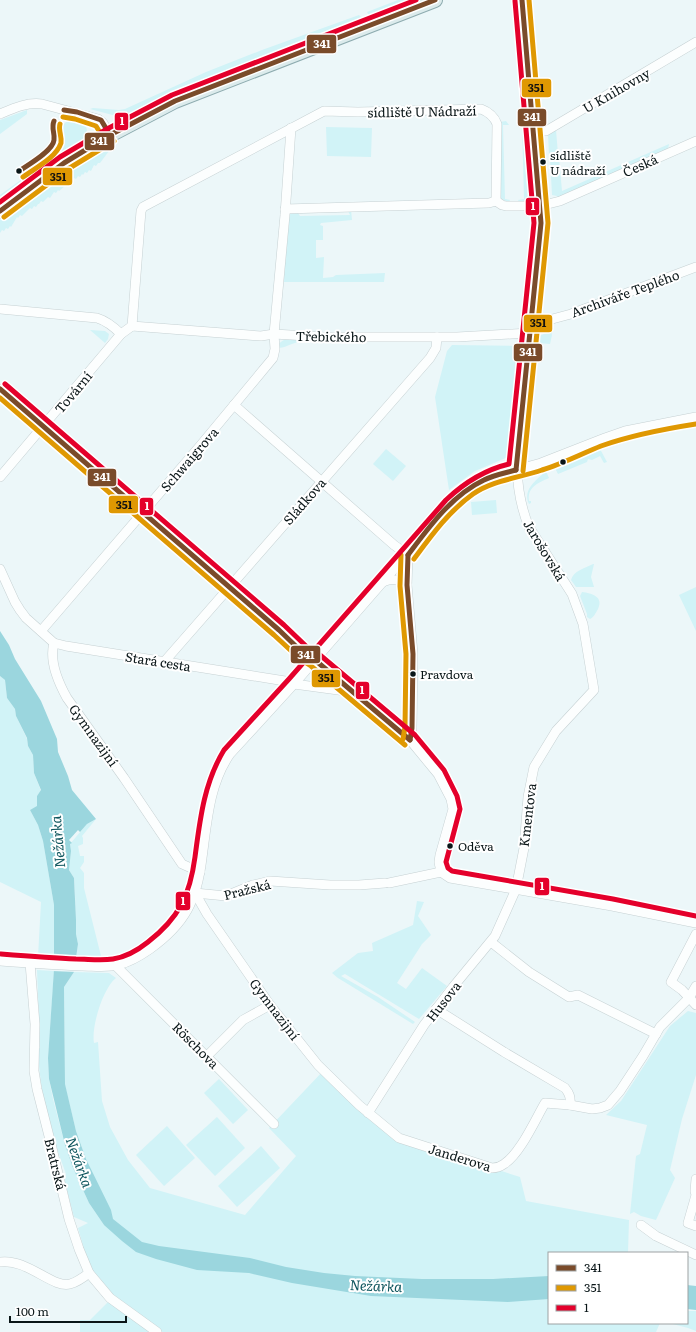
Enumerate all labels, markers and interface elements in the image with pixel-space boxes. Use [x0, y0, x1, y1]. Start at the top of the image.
line badge: 341 [306, 34, 337, 54]
text: 341 [313, 35, 331, 51]
street label: U Knihovny [579, 63, 654, 117]
line badge: 351 [521, 78, 552, 98]
text: 351 [528, 79, 545, 95]
street label: sídliště U Nádraží [367, 101, 477, 121]
line badge: 341 [517, 108, 547, 127]
text: 341 [523, 108, 541, 124]
line badge: 1 [114, 112, 129, 131]
text: 1 [120, 112, 125, 128]
line badge: 341 [84, 132, 115, 151]
text: 341 [90, 132, 108, 148]
place label: sídliště U nádraží [550, 146, 606, 179]
street label: Česká [619, 149, 661, 181]
marker: sídliště U nádraží [538, 157, 548, 167]
unlabelled marker [14, 166, 24, 176]
line badge: 351 [42, 167, 73, 186]
text: 351 [50, 168, 67, 184]
line badge: 1 [525, 197, 540, 216]
text: 1 [531, 197, 536, 213]
street label: Archiváře Teplého [568, 264, 682, 321]
line badge: 351 [523, 314, 553, 333]
text: 351 [530, 314, 547, 330]
street label: Třebického [295, 326, 367, 346]
line badge: 341 [513, 343, 543, 362]
text: 341 [519, 343, 537, 359]
street label: Tovární [50, 366, 97, 417]
street label: Schwaigrova [156, 423, 222, 495]
unlabelled marker [558, 457, 568, 467]
line badge: 341 [87, 468, 117, 487]
text: 341 [93, 468, 111, 484]
street label: Sládkova [278, 473, 330, 529]
line badge: 351 [108, 495, 139, 514]
text: 351 [116, 496, 133, 512]
line badge: 1 [139, 497, 154, 516]
text: 1 [145, 497, 150, 513]
street label: Jarošovská [519, 516, 571, 584]
line badge: 341 [290, 645, 321, 664]
street label: Stará cesta [124, 646, 192, 676]
text: 341 [297, 646, 315, 662]
place label: Pravdova [420, 665, 474, 683]
line badge: 351 [311, 669, 341, 688]
text: 351 [318, 669, 335, 685]
marker: Pravdova [408, 669, 418, 679]
line badge: 1 [355, 681, 370, 700]
text: 1 [360, 681, 365, 697]
street label: Gymnazijní [65, 700, 123, 771]
street label: Kmentova [514, 782, 540, 848]
water label: Nežárka [45, 815, 69, 869]
place label: Oděva [458, 837, 494, 855]
marker: Oděva [445, 841, 455, 851]
street label: Pražská [221, 874, 273, 904]
line badge: 1 [534, 877, 550, 896]
text: 1 [540, 877, 545, 893]
line badge: 1 [175, 891, 191, 911]
text: 1 [181, 892, 186, 908]
street label: Gymnazijní [246, 974, 305, 1044]
street label: Husova [421, 977, 465, 1025]
street label: Röschova [168, 1017, 224, 1073]
water label: Nežárka [62, 1134, 98, 1190]
street label: Bratrská [40, 1136, 72, 1192]
street label: Janderova [426, 1138, 494, 1176]
legend [548, 1252, 688, 1324]
text: 341 [584, 1258, 602, 1276]
water label: Nežárka [349, 1274, 403, 1296]
text: 351 [584, 1278, 602, 1296]
scale bar [10, 1298, 126, 1324]
text: 1 [584, 1298, 589, 1316]
text: 100 m [16, 1302, 49, 1320]

